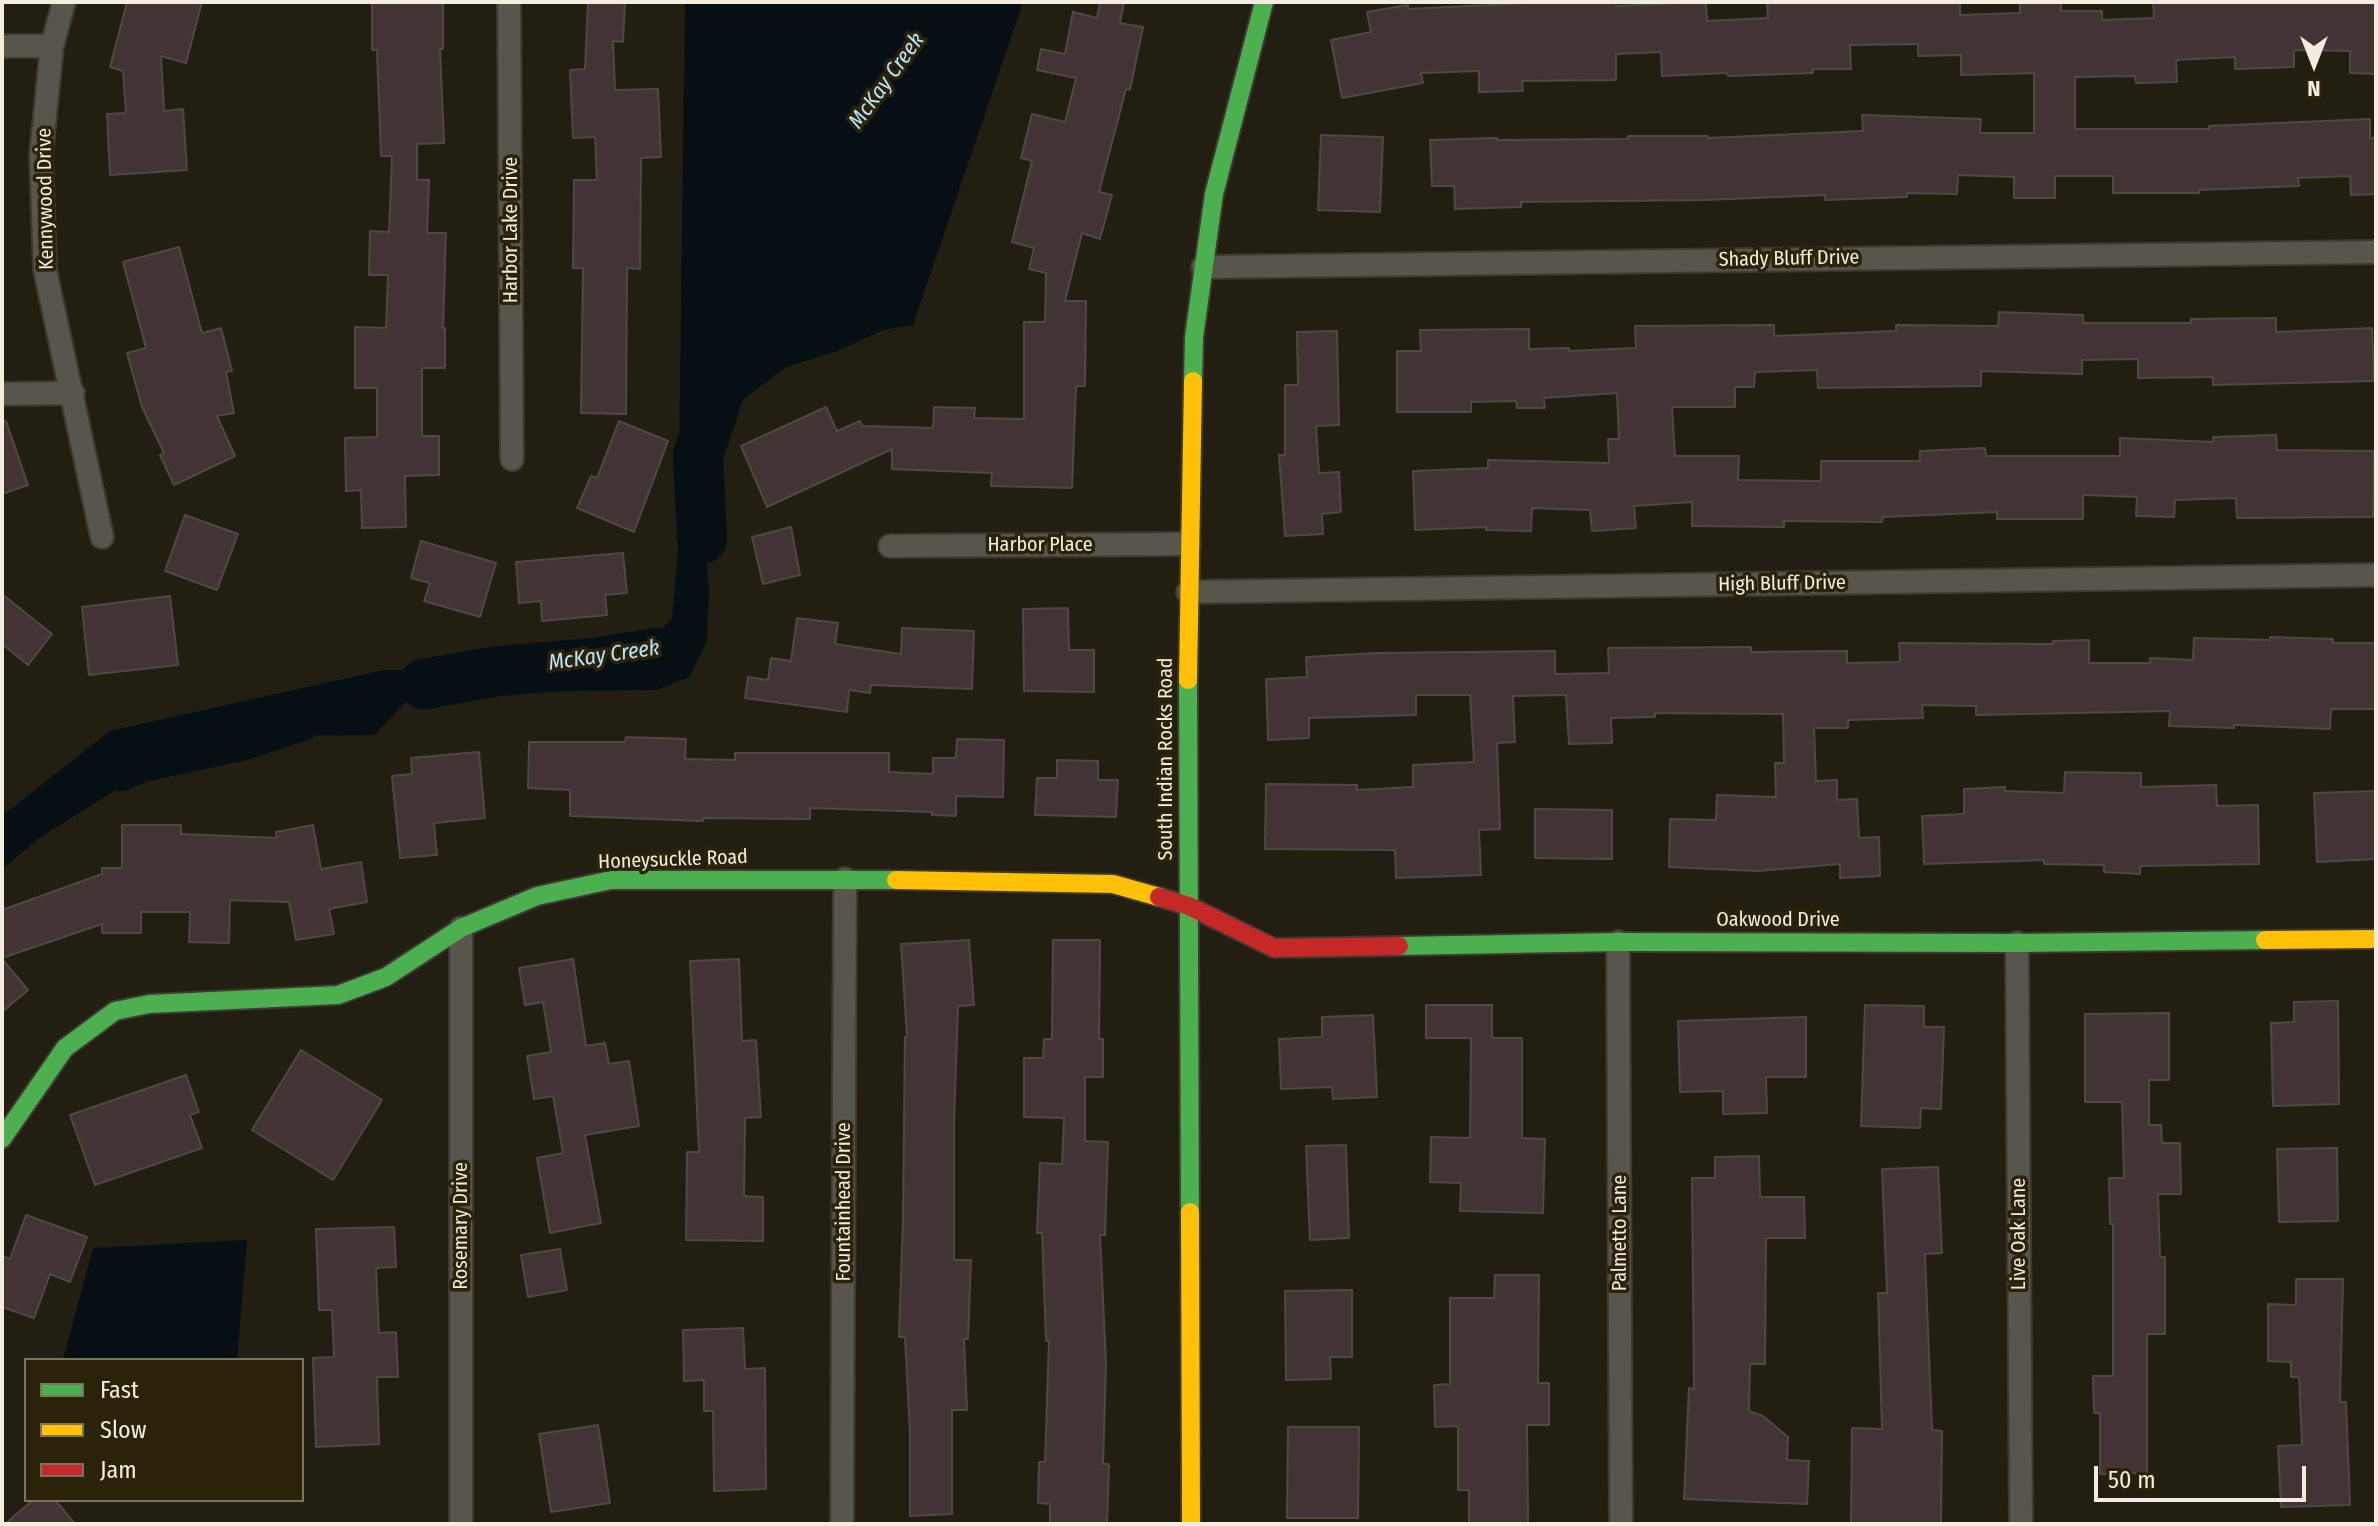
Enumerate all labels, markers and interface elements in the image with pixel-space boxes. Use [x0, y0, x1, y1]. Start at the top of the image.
north arrow [2274, 24, 2354, 104]
water label: McKay Creek [843, 28, 931, 134]
text: N [2307, 75, 2321, 102]
street label: Kennywood Drive [33, 128, 59, 270]
street label: Harbor Lake Drive [499, 157, 523, 303]
street label: Shady Bluff Drive [1719, 246, 1859, 272]
street label: Harbor Place [987, 533, 1093, 557]
street label: High Bluff Drive [1718, 571, 1846, 597]
water label: McKay Creek [547, 635, 661, 677]
street label: South Indian Rocks Road [1154, 658, 1178, 860]
street label: Honeysuckle Road [598, 845, 748, 875]
street label: Oakwood Drive [1716, 908, 1840, 932]
street label: Fountainhead Drive [832, 1122, 856, 1282]
street label: Rosemary Drive [449, 1162, 473, 1290]
street label: Palmetto Lane [1608, 1175, 1632, 1291]
street label: Live Oak Lane [2007, 1178, 2031, 1290]
legend [24, 1358, 304, 1502]
text: Fast [100, 1376, 139, 1404]
text: Slow [100, 1416, 146, 1444]
scale bar [2098, 1450, 2310, 1500]
text: Jam [100, 1456, 137, 1484]
text: 50 m [2108, 1466, 2156, 1494]

